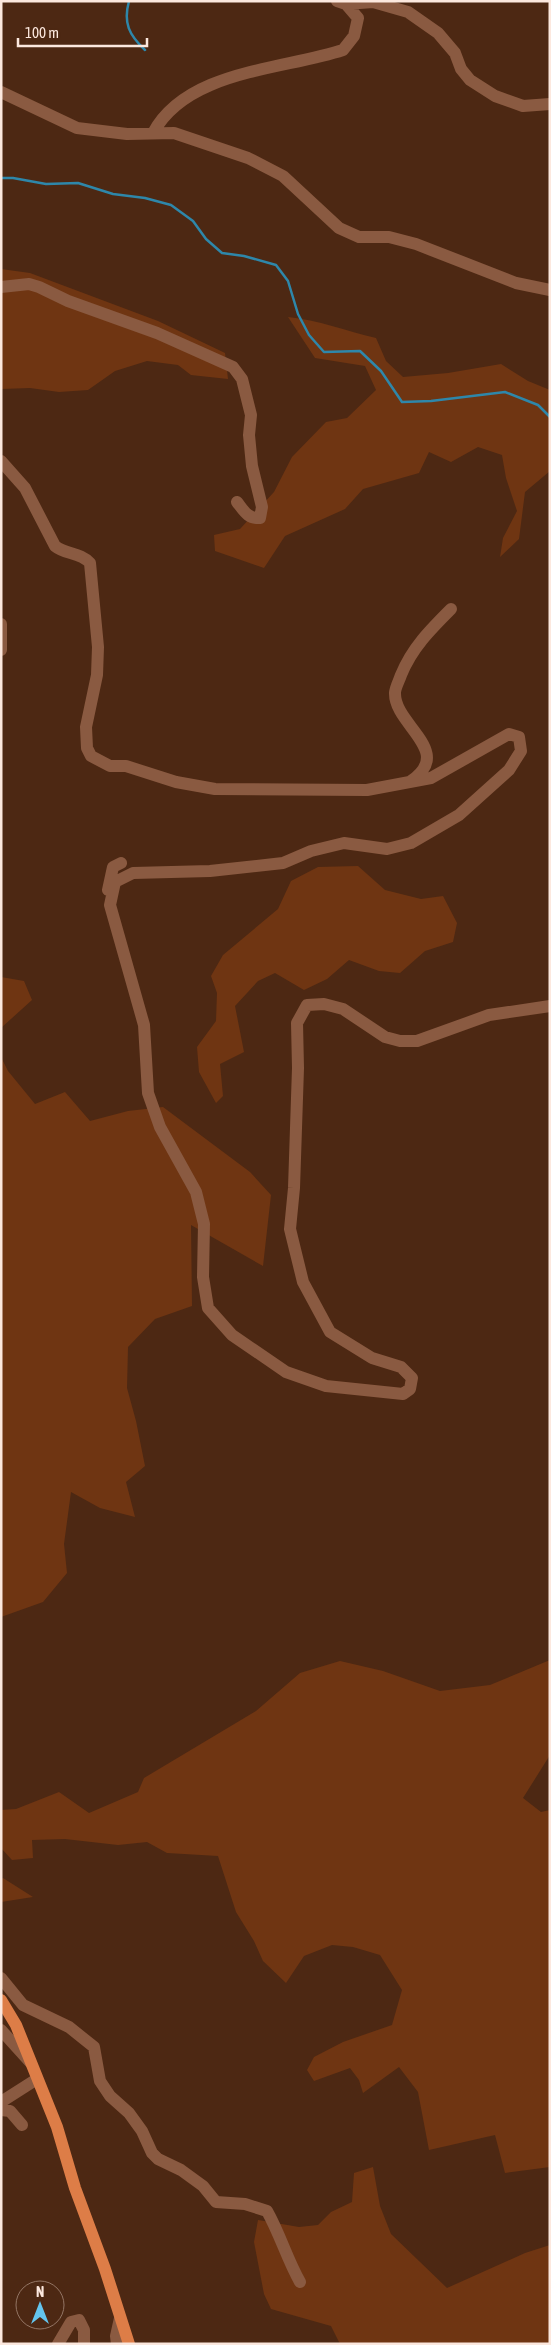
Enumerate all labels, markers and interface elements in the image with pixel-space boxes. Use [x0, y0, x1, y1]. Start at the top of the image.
scale bar [18, 15, 146, 47]
text: 100 m [25, 24, 59, 41]
north arrow [15, 2280, 65, 2330]
text: N [36, 2284, 44, 2300]

